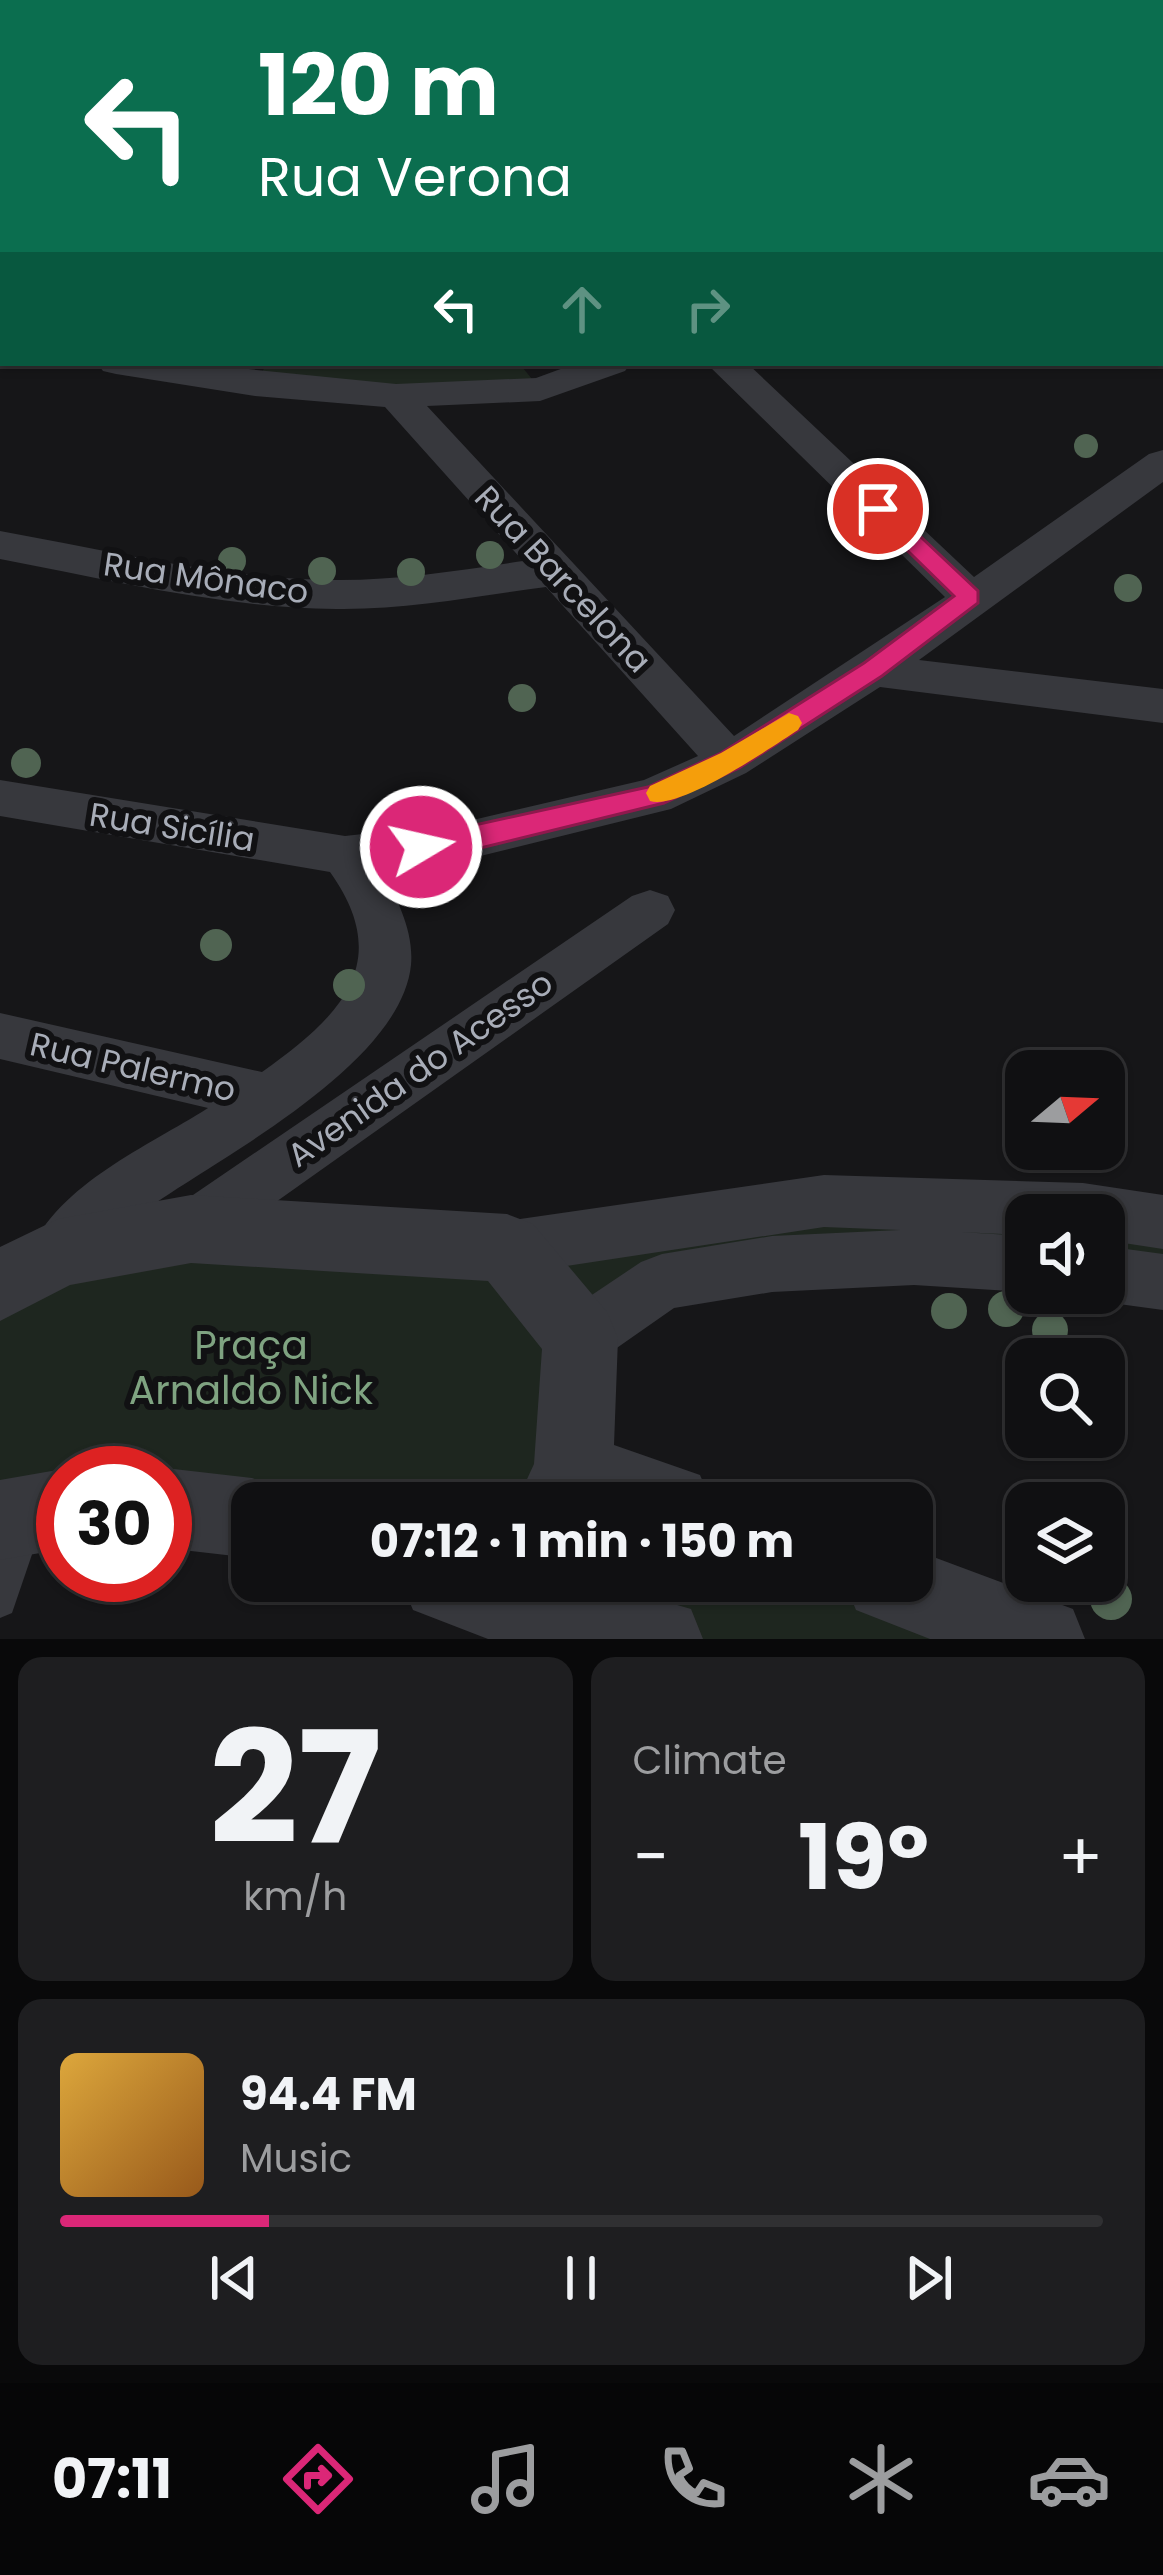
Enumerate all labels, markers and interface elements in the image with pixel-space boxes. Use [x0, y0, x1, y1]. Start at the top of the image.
text: 120 m [258, 27, 499, 144]
icon: left [60, 48, 216, 204]
text: Rua Verona [258, 139, 572, 215]
icon: left [423, 276, 489, 342]
icon: ahead [549, 276, 615, 342]
icon: right [675, 276, 741, 342]
pin [827, 458, 929, 560]
street label: Rua Barcelona [464, 475, 662, 683]
icon: arrive [845, 476, 911, 542]
street label: Rua Mônaco [101, 540, 311, 616]
position arrow [358, 784, 484, 910]
street label: Rua Sicília [86, 791, 258, 863]
street label: Avenida do Acesso [278, 960, 562, 1178]
street label: Rua Palermo [26, 1021, 240, 1113]
north arrow [1005, 1050, 1125, 1170]
map controls [1005, 1050, 1125, 1602]
button: sound [1005, 1194, 1125, 1314]
park label: Praça Arnaldo Nick [129, 1318, 373, 1418]
button: search [1005, 1338, 1125, 1458]
speed limit sign: 30 [36, 1446, 192, 1602]
button: layers [1005, 1482, 1125, 1602]
text: 07:12 · 1 min · 150 m [370, 1510, 794, 1573]
text: 27 [209, 1679, 382, 1898]
text: Climate [633, 1733, 787, 1788]
text: 19° [798, 1794, 929, 1921]
text: − [633, 1811, 669, 1903]
text: + [1058, 1811, 1103, 1903]
text: km/h [243, 1869, 347, 1924]
text: 94.4 FM [240, 2063, 417, 2126]
text: Music [240, 2131, 352, 2186]
icon: previous [201, 2245, 267, 2311]
icon: pause [548, 2245, 614, 2311]
icon: next [896, 2245, 962, 2311]
icon: directions [276, 2437, 360, 2521]
icon: music [464, 2437, 548, 2521]
icon: phone [651, 2437, 735, 2521]
icon: climate [839, 2437, 923, 2521]
icon: car [1027, 2437, 1111, 2521]
text: 07:11 [52, 2441, 172, 2517]

